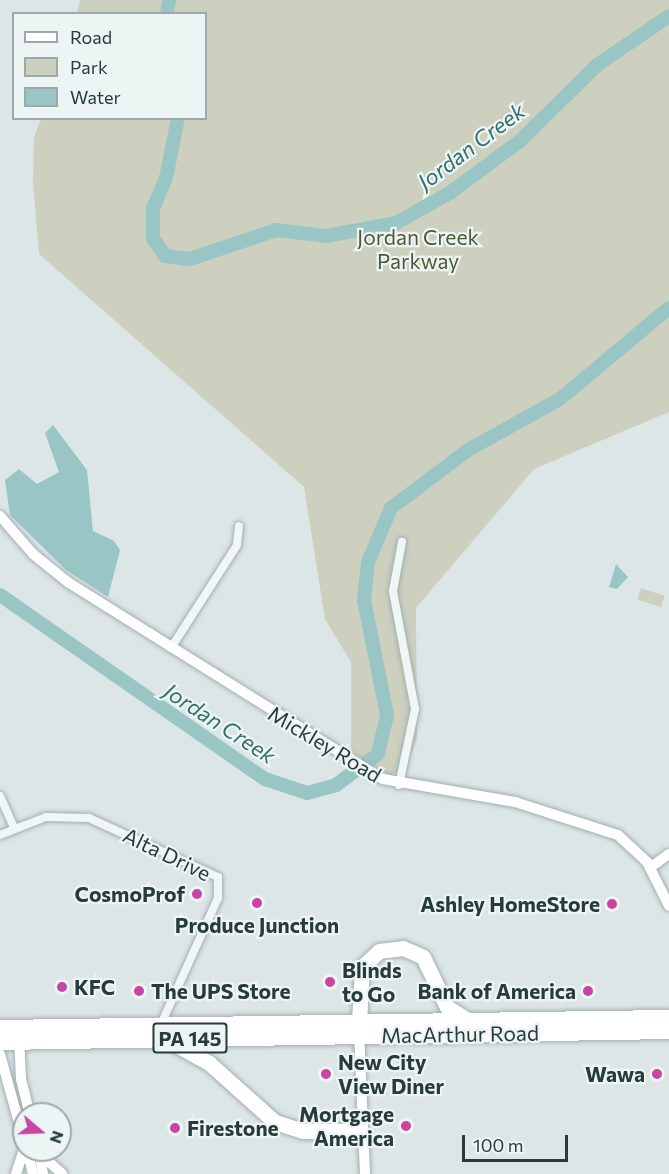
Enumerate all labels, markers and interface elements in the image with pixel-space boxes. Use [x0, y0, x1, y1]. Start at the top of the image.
legend [12, 12, 207, 120]
text: Road [70, 26, 112, 48]
text: Park [70, 56, 108, 78]
text: Water [70, 86, 121, 108]
water label: Jordan Creek [412, 97, 530, 195]
park label: Jordan Creek Parkway [357, 224, 479, 274]
water label: Jordan Creek [159, 677, 281, 769]
street label: Mickley Road [264, 700, 386, 788]
street label: Alta Drive [119, 822, 215, 886]
place label: CosmoProf [75, 881, 185, 907]
marker: CosmoProf [190, 887, 204, 901]
place label: Ashley HomeStore [420, 891, 600, 917]
marker: Produce Junction [250, 896, 264, 910]
marker: Ashley HomeStore [605, 897, 619, 911]
place label: Produce Junction [175, 912, 339, 938]
place label: Blinds to Go [342, 957, 402, 1007]
place label: KFC [74, 974, 115, 1000]
marker: Blinds to Go [323, 975, 337, 989]
place label: The UPS Store [151, 978, 290, 1004]
place label: Bank of America [418, 978, 576, 1004]
marker: KFC [55, 980, 69, 994]
marker: The UPS Store [132, 984, 146, 998]
marker: Bank of America [581, 984, 595, 998]
street label: MacArthur Road [381, 1020, 539, 1048]
road number: PA 145 [151, 1021, 229, 1055]
place label: New City View Diner [338, 1049, 444, 1099]
place label: Wawa [585, 1061, 645, 1087]
marker: New City View Diner [319, 1067, 333, 1081]
marker: Wawa [650, 1067, 664, 1081]
place label: Mortgage America [299, 1101, 394, 1151]
north arrow [12, 1102, 72, 1162]
place label: Firestone [187, 1115, 279, 1141]
marker: Mortgage America [399, 1119, 413, 1133]
marker: Firestone [168, 1121, 182, 1135]
scale bar [465, 1123, 572, 1161]
text: N [47, 1129, 69, 1146]
text: 100 m [473, 1134, 523, 1156]

